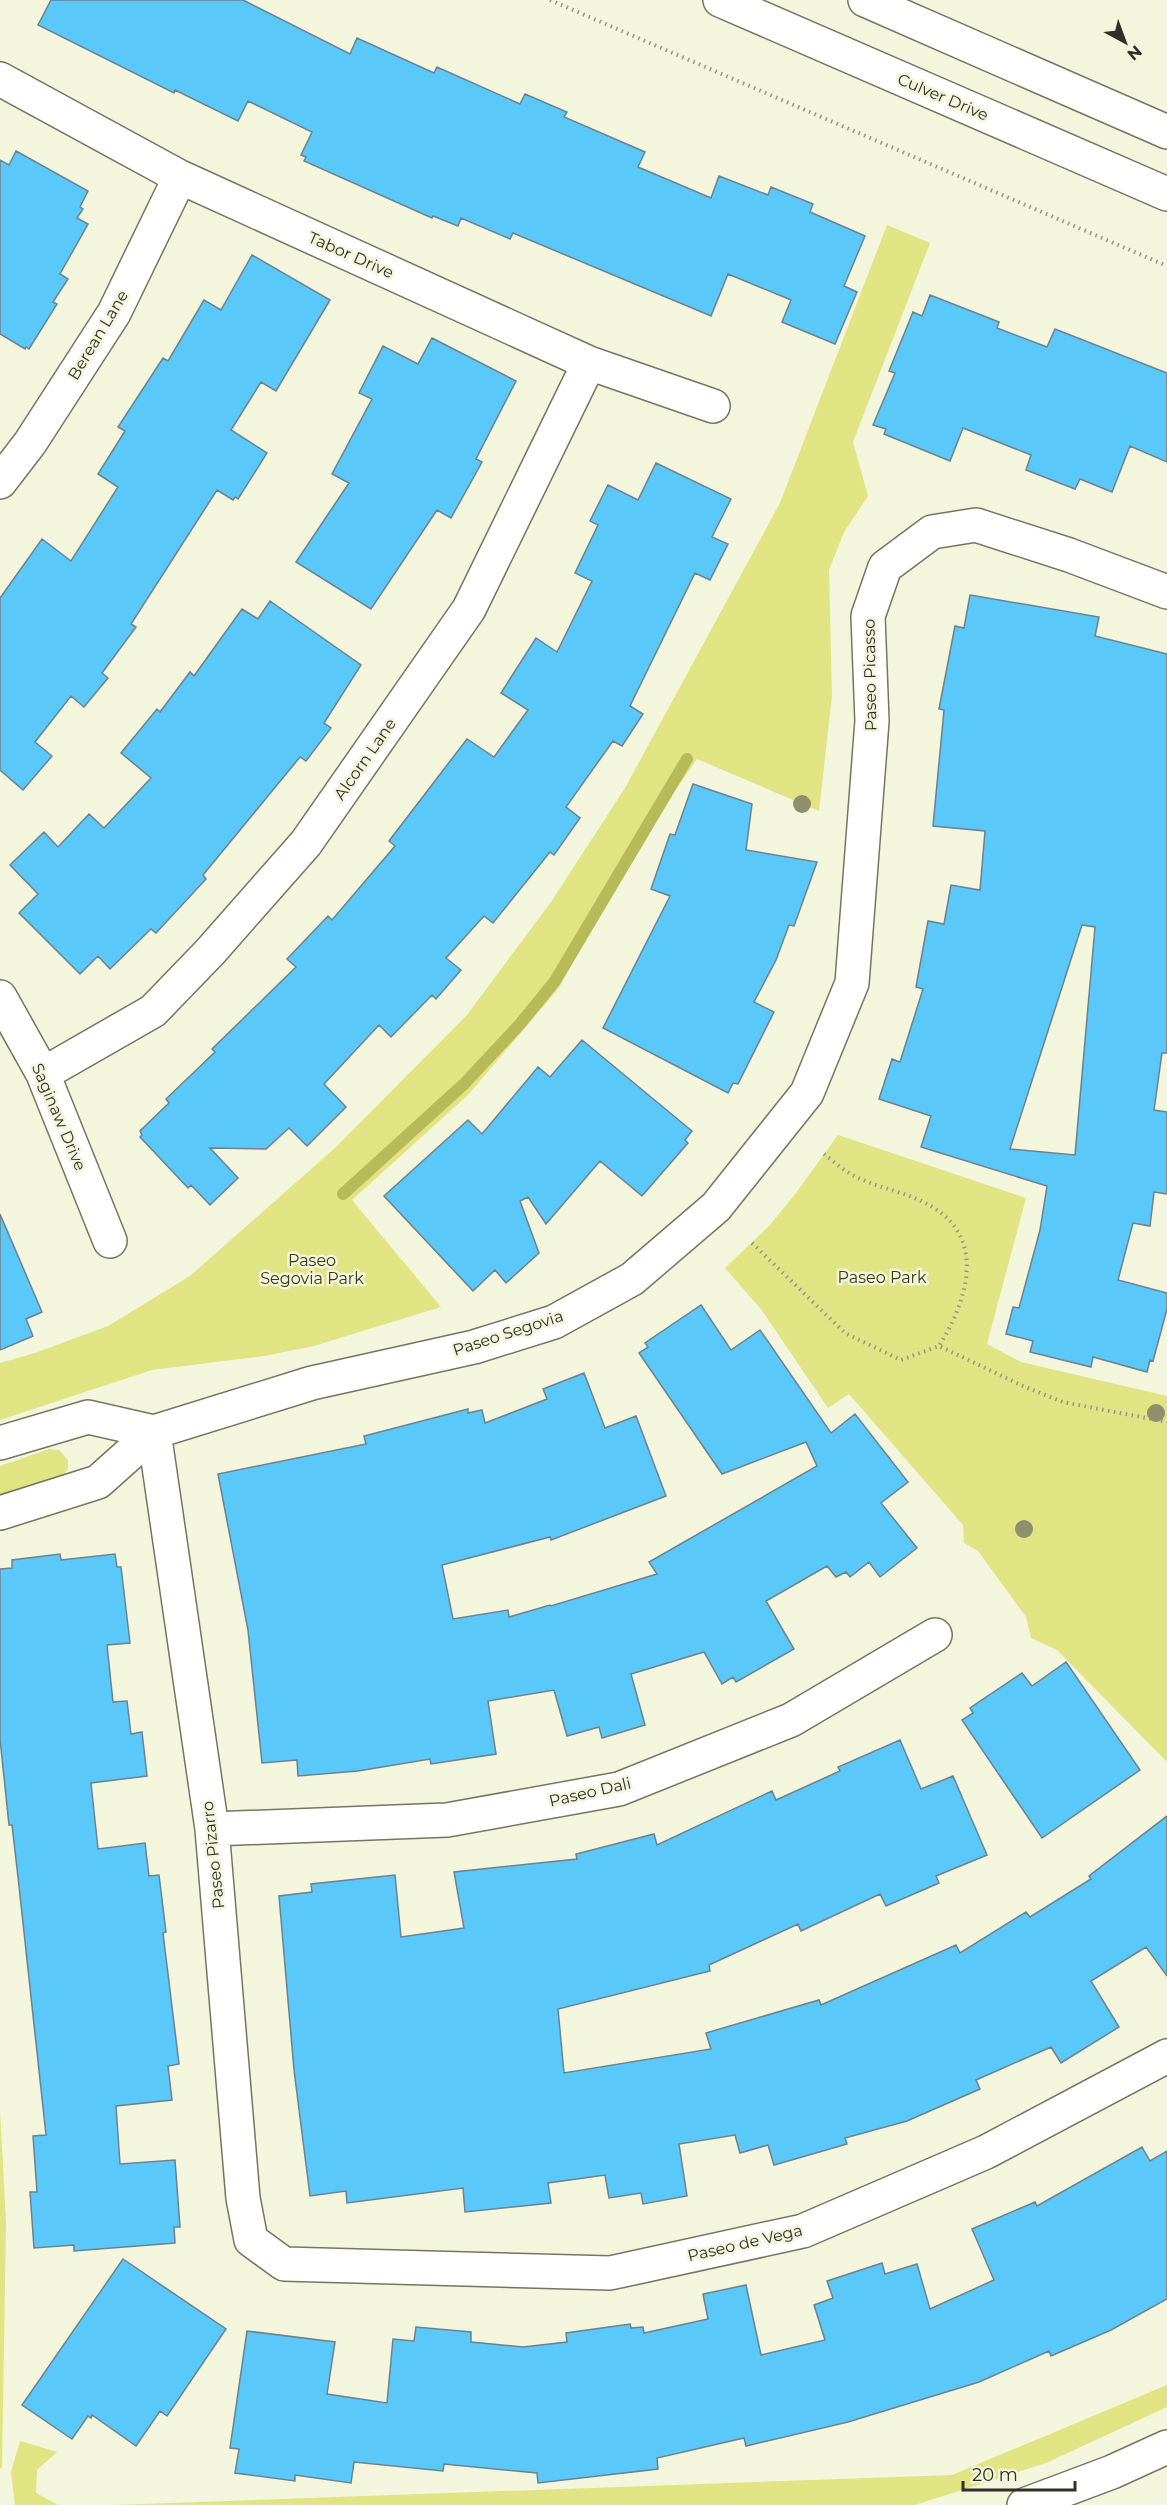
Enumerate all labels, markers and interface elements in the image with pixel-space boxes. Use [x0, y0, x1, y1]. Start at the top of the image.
north arrow [1095, 12, 1155, 72]
text: N [1123, 42, 1146, 64]
street label: Culver Drive [895, 69, 991, 125]
street label: Tabor Drive [305, 228, 397, 282]
street label: Berean Lane [64, 287, 132, 383]
street label: Paseo Picasso [860, 619, 880, 731]
street label: Alcorn Lane [330, 715, 400, 803]
street label: Saginaw Drive [28, 1060, 90, 1174]
park label: Paseo Segovia Park [260, 1251, 364, 1288]
park label: Paseo Park [838, 1268, 927, 1287]
street label: Paseo Segovia [450, 1306, 566, 1360]
street label: Paseo Dali [547, 1773, 633, 1811]
street label: Paseo Pizarro [198, 1800, 228, 1910]
street label: Paseo de Vega [686, 2221, 804, 2265]
scale bar [963, 2454, 1076, 2492]
text: 20 m [972, 2464, 1018, 2486]

